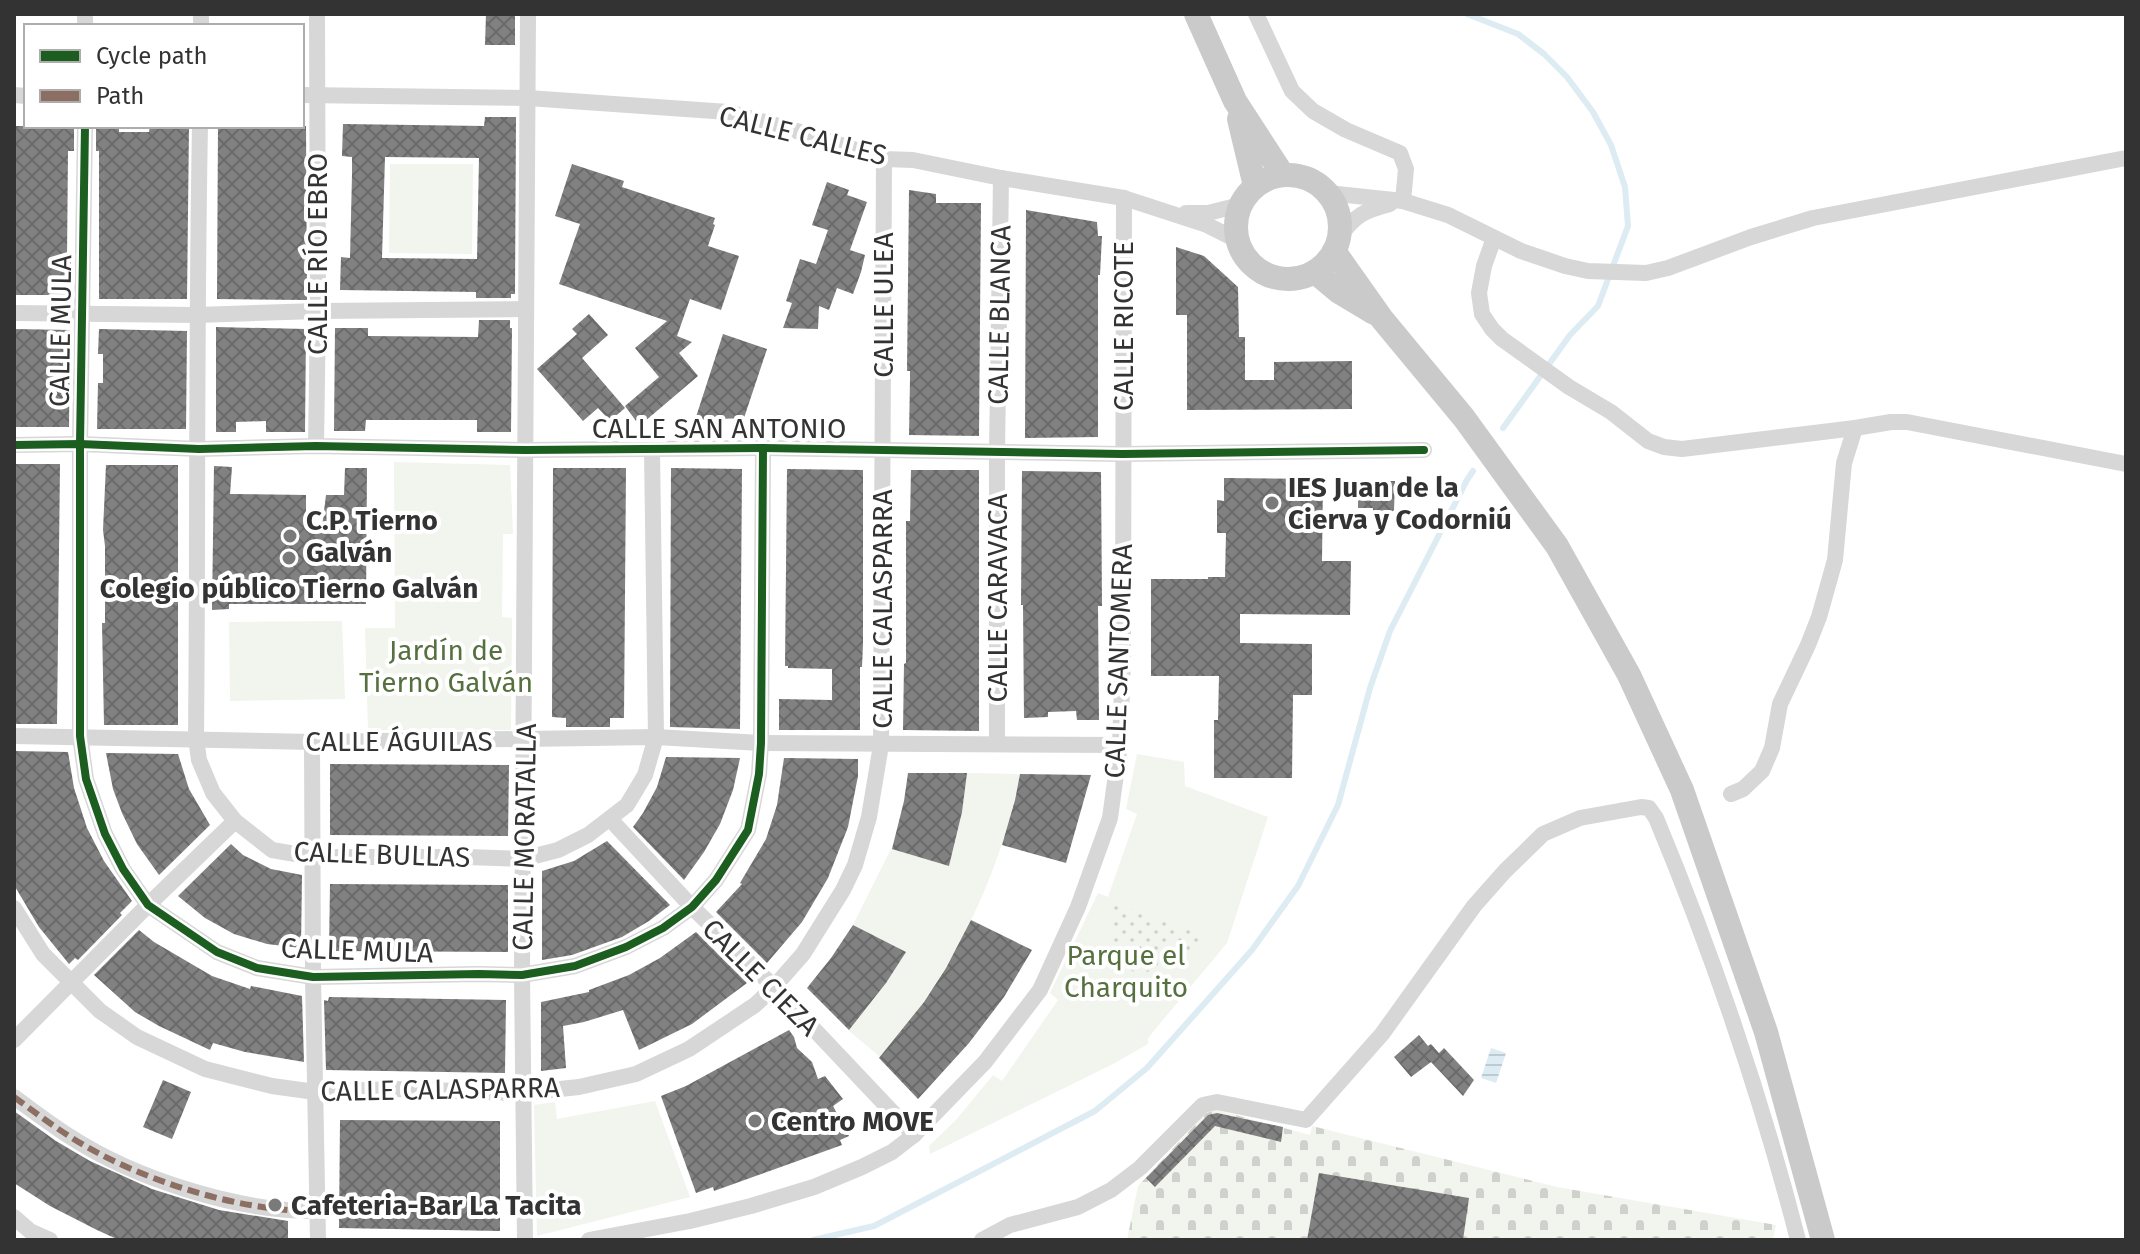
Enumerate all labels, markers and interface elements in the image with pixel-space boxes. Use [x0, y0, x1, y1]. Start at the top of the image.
legend [24, 24, 304, 128]
text: Cycle path [96, 42, 208, 70]
text: Path [96, 82, 144, 110]
street label: CALLE CALLES [716, 99, 890, 172]
street label: CALLE RÍO EBRO [301, 153, 334, 355]
street label: CALLE BLANCA [981, 225, 1018, 405]
street label: CALLE ULEA [867, 232, 900, 378]
street label: CALLE RICOTE [1107, 241, 1140, 411]
street label: CALLE MULA [43, 255, 78, 407]
street label: CALLE SAN ANTONIO [592, 412, 846, 445]
place label: IES Juan de la Cierva y Codorniú [1288, 471, 1512, 536]
street label: CALLE CALASPARRA [866, 489, 899, 729]
street label: CALLE CARAVACA [981, 494, 1014, 703]
marker: IES Juan de la Cierva y Codorniú [1263, 494, 1281, 512]
place label: C.P. Tierno Galván [306, 504, 438, 569]
marker: C.P. Tierno Galván [281, 527, 299, 545]
street label: CALLE SANTOMERA [1098, 543, 1139, 779]
marker: Colegio público Tierno Galván [280, 549, 298, 567]
place label: Colegio público Tierno Galván [100, 572, 478, 605]
park label: Jardín de Tierno Galván [359, 634, 533, 699]
street label: CALLE MORATALLA [506, 723, 543, 951]
street label: CALLE ÁGUILAS [305, 725, 493, 758]
street label: CALLE BULLAS [293, 835, 471, 874]
street label: CALLE CIEZA [695, 912, 826, 1043]
street label: CALLE MULA [280, 931, 434, 970]
park label: Parque el Charquito [1064, 939, 1188, 1004]
street label: CALLE CALASPARRA [320, 1071, 560, 1108]
place label: Centro MOVE [771, 1105, 934, 1138]
marker: Centro MOVE [746, 1112, 764, 1130]
place label: Cafeteria-Bar La Tacita [291, 1189, 581, 1222]
marker: Cafeteria-Bar La Tacita [266, 1196, 284, 1214]

